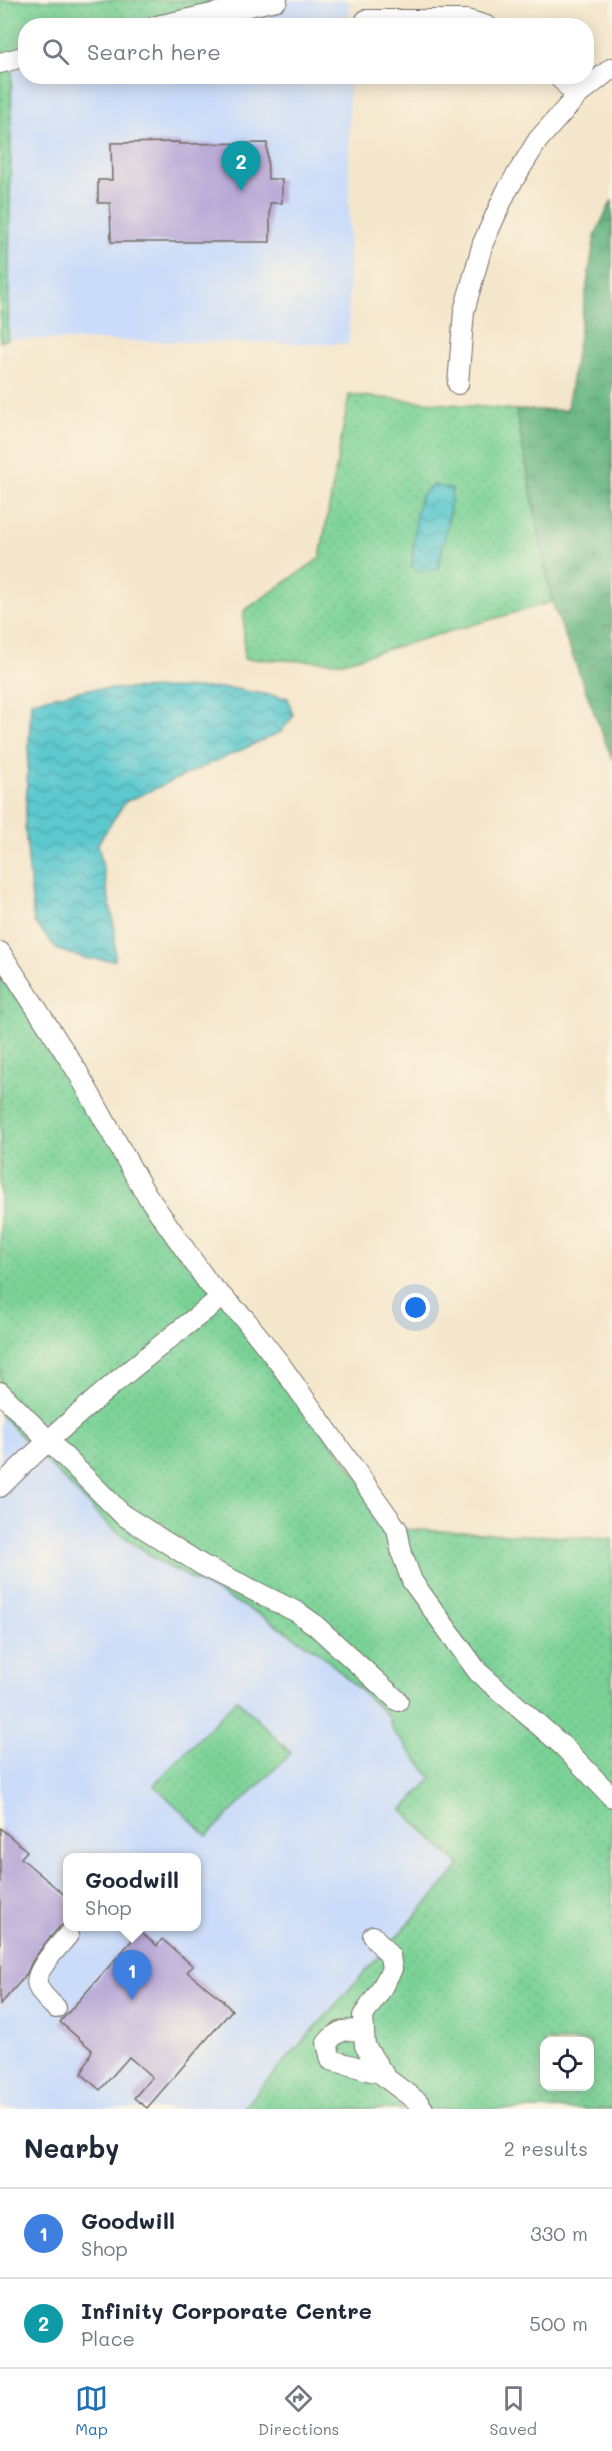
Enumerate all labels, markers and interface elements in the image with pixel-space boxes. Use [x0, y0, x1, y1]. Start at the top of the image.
search box [18, 18, 594, 84]
icon: search [39, 35, 72, 68]
text: Search here [87, 37, 221, 66]
pin: 2 [222, 142, 260, 191]
your location [401, 1293, 430, 1322]
popup [63, 1853, 201, 1931]
text: Goodwill [85, 1865, 179, 1894]
text: Shop [85, 1894, 132, 1920]
pin: 1 [112, 1950, 152, 2000]
map controls [540, 2037, 594, 2091]
button: locate [540, 2037, 594, 2091]
text: Nearby [24, 2131, 119, 2165]
text: 2 results [504, 2135, 588, 2161]
text: Goodwill [81, 2206, 175, 2235]
text: 1 [39, 2220, 48, 2246]
text: 330 m [530, 2220, 588, 2246]
text: Shop [81, 2235, 128, 2261]
text: Infinity Corporate Centre [81, 2296, 372, 2325]
text: 2 [38, 2310, 49, 2336]
text: 500 m [529, 2310, 588, 2336]
text: Place [81, 2325, 135, 2351]
tab: Map [75, 2382, 108, 2439]
tab: Directions [258, 2382, 339, 2439]
tab: Saved [489, 2382, 537, 2439]

